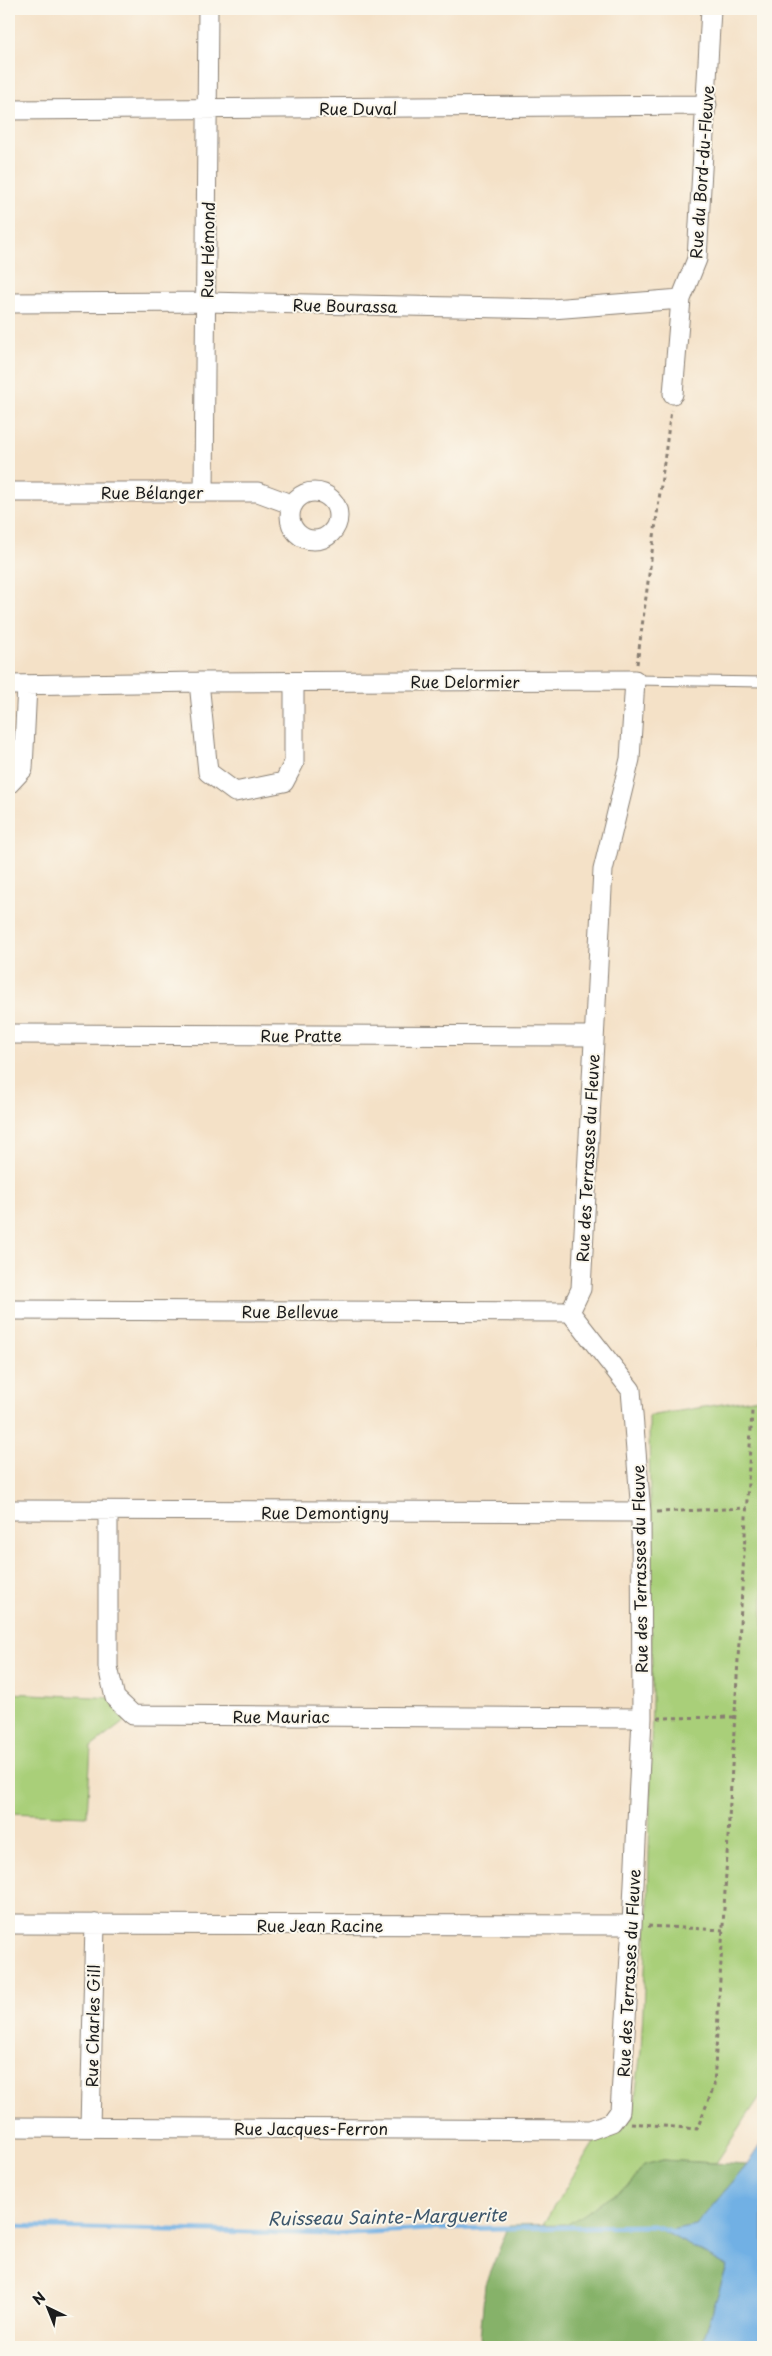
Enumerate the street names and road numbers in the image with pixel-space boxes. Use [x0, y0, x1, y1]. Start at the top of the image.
street label: Rue du Bord-du-Fleuve [683, 84, 719, 259]
street label: Rue Duval [319, 96, 397, 120]
street label: Rue Hémond [194, 202, 220, 298]
street label: Rue Bourassa [293, 292, 398, 318]
street label: Rue Bélanger [101, 480, 204, 504]
street label: Rue Delormier [410, 669, 520, 693]
street label: Rue Pratte [260, 1023, 342, 1047]
street label: Rue des Terrasses du Fleuve [570, 1053, 604, 1263]
street label: Rue Bellevue [241, 1299, 339, 1323]
street label: Rue des Terrasses du Fleuve [625, 1464, 653, 1673]
street label: Rue Demontigny [261, 1500, 389, 1524]
street label: Rue Mauriac [232, 1704, 330, 1728]
street label: Rue des Terrasses du Fleuve [611, 1868, 645, 2078]
street label: Rue Jean Racine [256, 1913, 384, 1937]
street label: Rue Charles Gill [79, 1964, 105, 2088]
street label: Rue Jacques-Ferron [234, 2116, 388, 2140]

